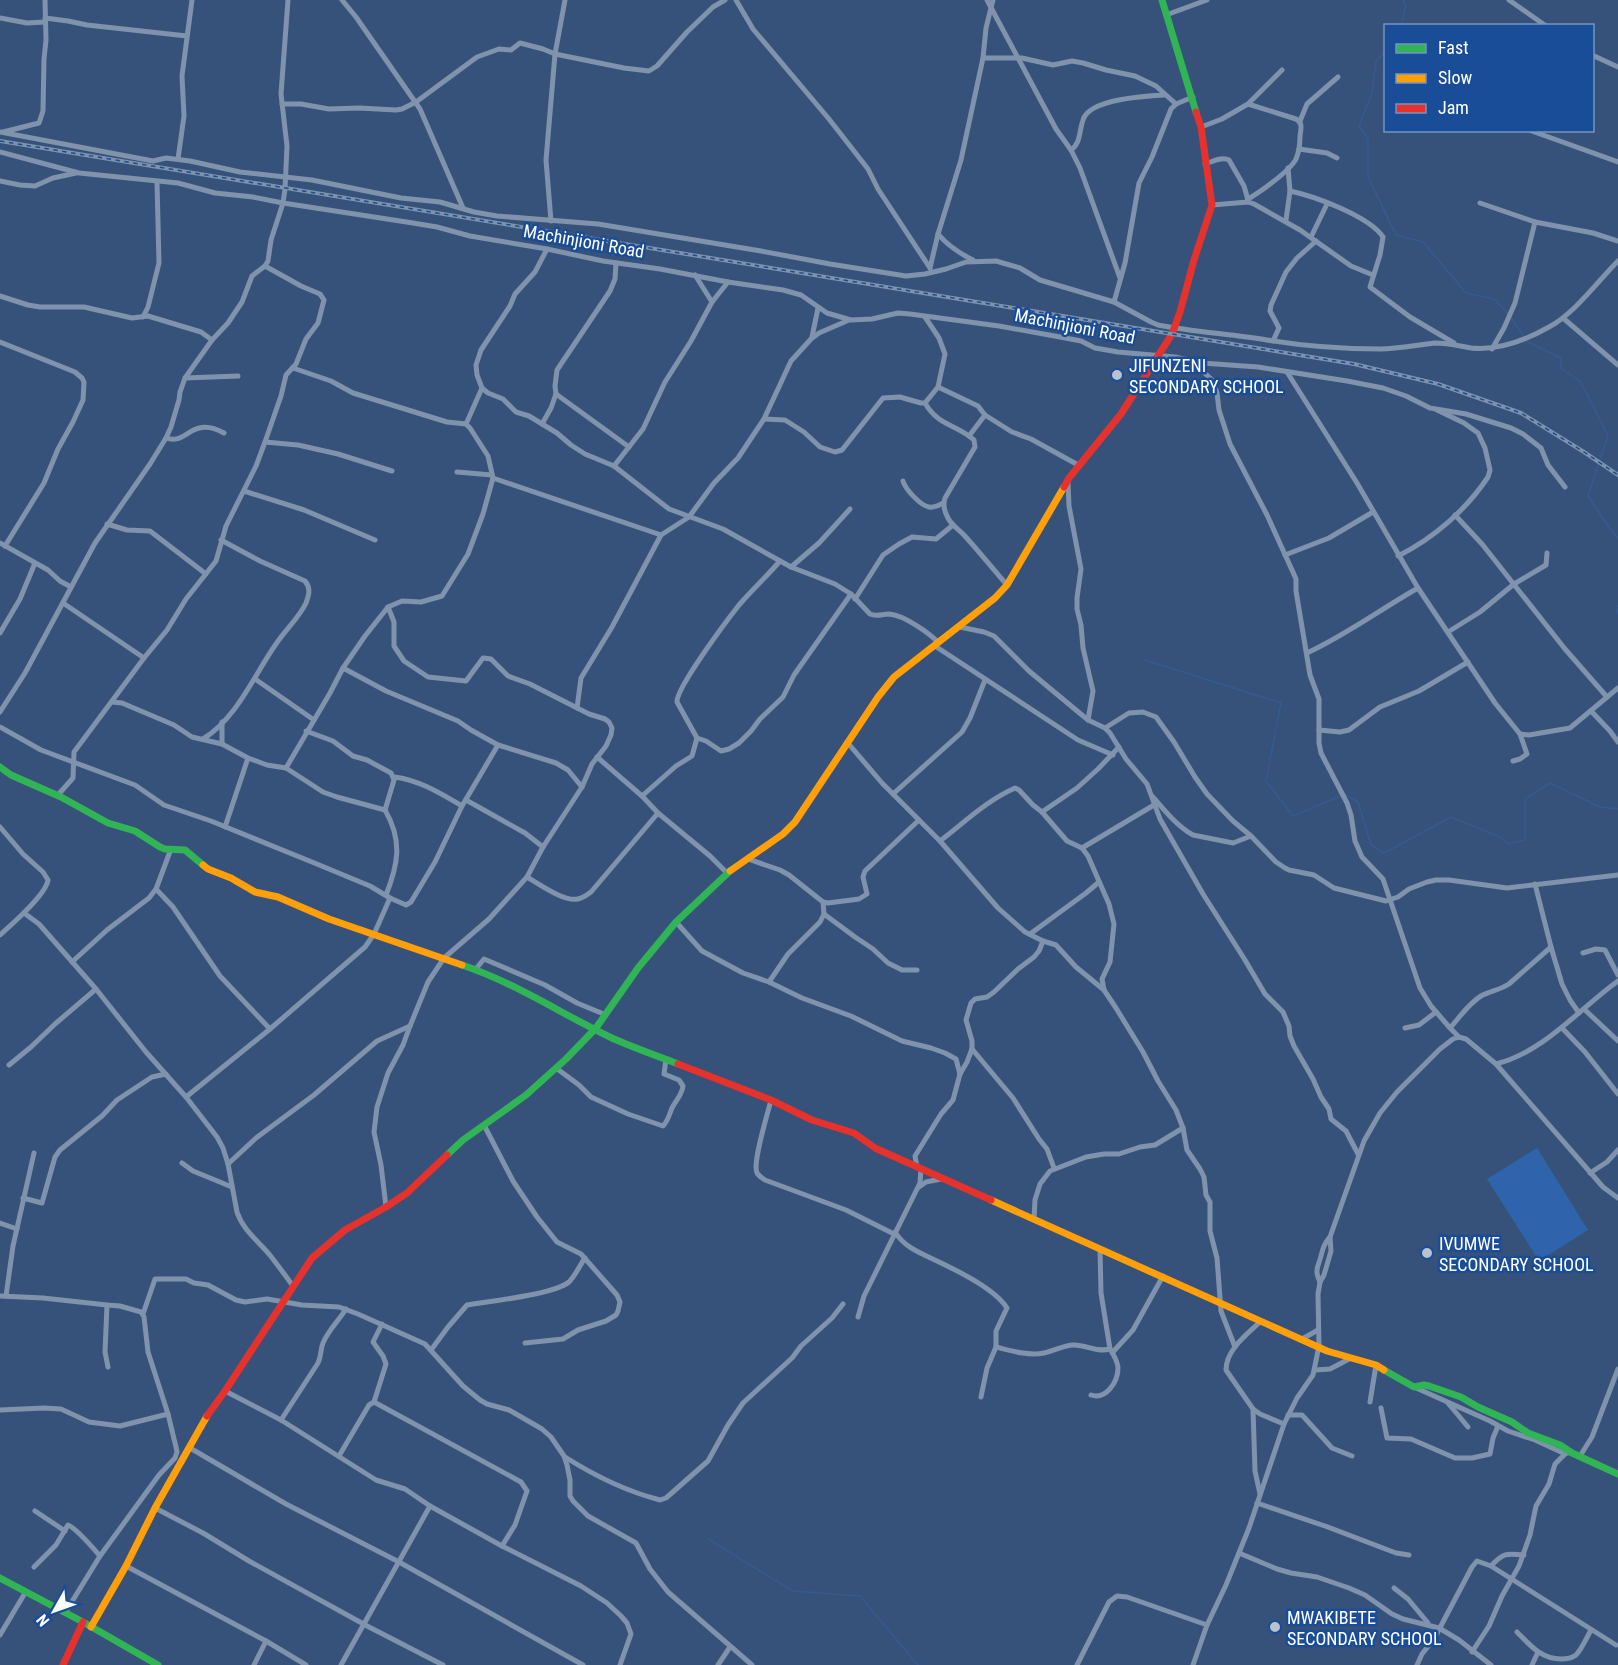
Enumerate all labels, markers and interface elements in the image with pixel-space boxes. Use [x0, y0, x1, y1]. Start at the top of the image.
legend [1384, 24, 1594, 132]
text: Fast [1438, 37, 1469, 58]
text: Slow [1438, 67, 1473, 88]
text: Jam [1438, 97, 1469, 118]
street label: Machinjioni Road [522, 220, 646, 262]
street label: Machinjioni Road [1013, 304, 1137, 348]
place label: JIFUNZENI SECONDARY SCHOOL [1129, 355, 1284, 397]
marker: JIFUNZENI SECONDARY SCHOOL [1110, 368, 1124, 382]
place label: IVUMWE SECONDARY SCHOOL [1439, 1233, 1594, 1275]
marker: IVUMWE SECONDARY SCHOOL [1420, 1246, 1434, 1260]
north arrow [24, 1581, 84, 1641]
place label: MWAKIBETE SECONDARY SCHOOL [1287, 1607, 1442, 1649]
text: N [32, 1610, 53, 1630]
marker: MWAKIBETE SECONDARY SCHOOL [1268, 1620, 1282, 1634]

